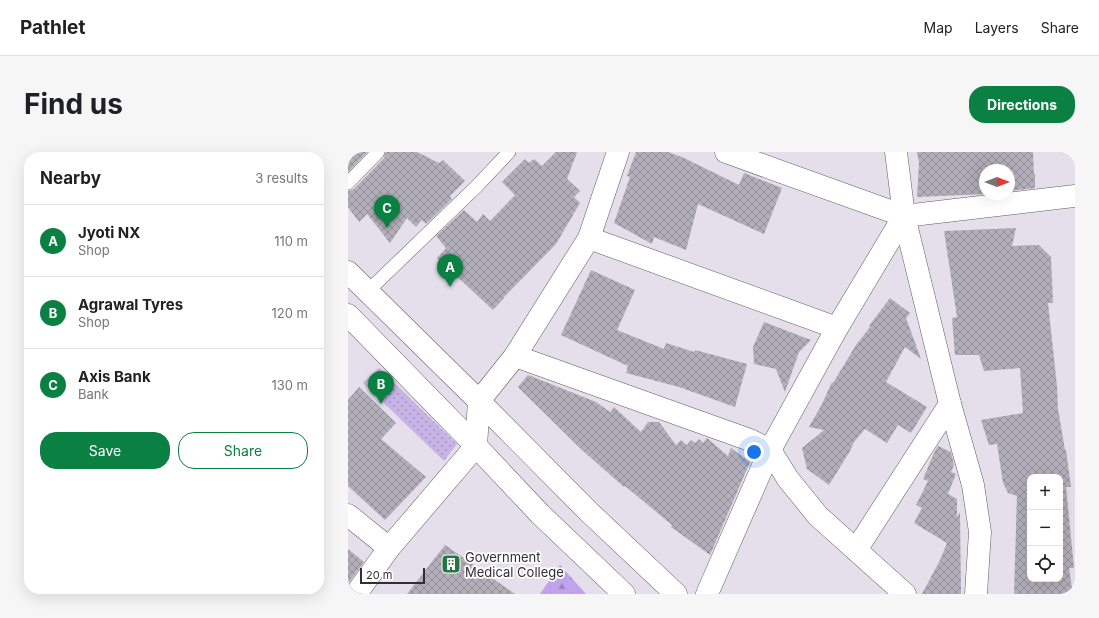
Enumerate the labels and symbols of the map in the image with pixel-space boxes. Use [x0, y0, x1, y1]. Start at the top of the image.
north arrow [979, 164, 1015, 200]
pin: C [374, 195, 400, 228]
pin: A [437, 254, 463, 287]
pin: B [368, 371, 394, 404]
your location [744, 442, 764, 462]
place label: Government Medical College [465, 549, 564, 580]
building icon: Government Medical College [440, 553, 462, 575]
scale bar [360, 566, 425, 585]

